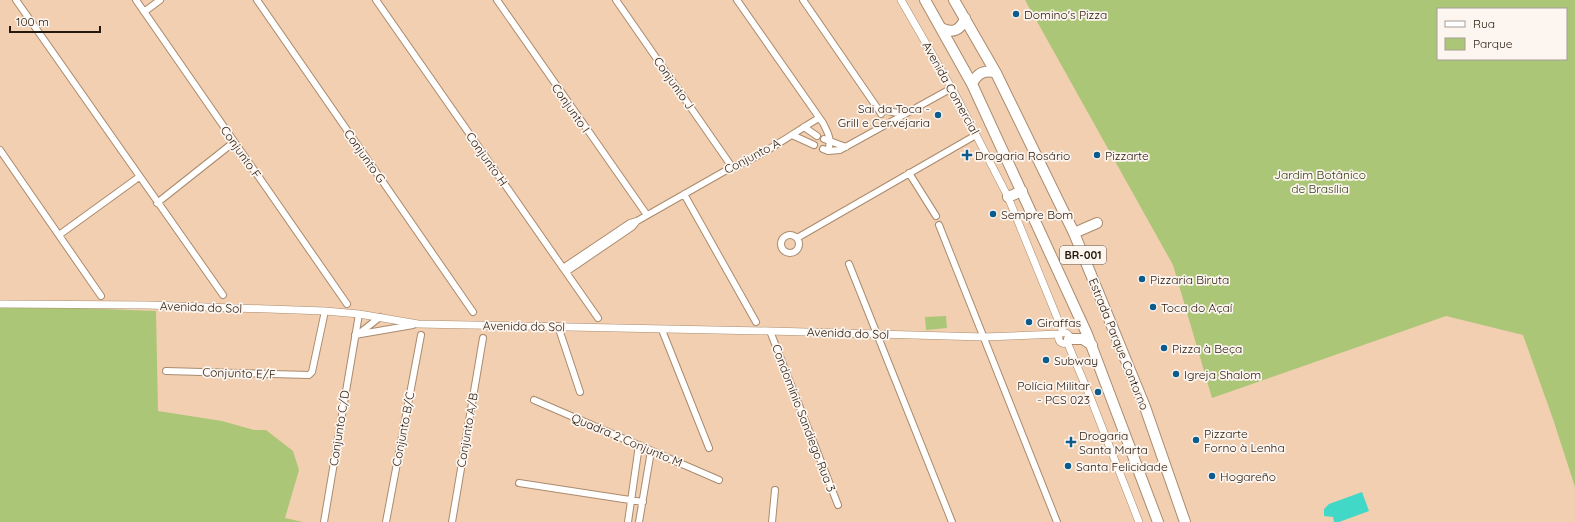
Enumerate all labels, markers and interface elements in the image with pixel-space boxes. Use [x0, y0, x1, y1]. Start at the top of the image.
place label: Domino's Pizza [1024, 7, 1107, 22]
scale bar [10, 8, 100, 34]
legend [1437, 8, 1567, 60]
marker: Domino's Pizza [1011, 9, 1021, 19]
text: 100 m [16, 14, 49, 29]
text: Rua [1473, 16, 1495, 31]
text: Parque [1473, 36, 1513, 51]
street label: Avenida Comercial [919, 39, 983, 137]
street label: Conjunto J [651, 54, 697, 112]
street label: Conjunto I [549, 81, 593, 135]
place label: Sai da Toca - Grill e Cervejaria [838, 101, 930, 130]
marker: Sai da Toca - Grill e Cervejaria [933, 110, 943, 120]
street label: Conjunto F [218, 123, 265, 181]
street label: Conjunto G [341, 126, 389, 186]
street label: Conjunto H [463, 129, 511, 189]
street label: Conjunto A [721, 135, 783, 177]
place label: Drogaria Rosário [975, 148, 1070, 163]
place label: Pizzarte [1105, 148, 1149, 163]
marker: Drogaria Rosário [962, 150, 972, 160]
marker: Pizzarte [1092, 150, 1102, 160]
park label: Jardim Botânico de Brasília [1274, 167, 1366, 196]
place label: Sempre Bom [1001, 207, 1073, 222]
marker: Sempre Bom [988, 209, 998, 219]
road number: BR-001 [1060, 246, 1106, 264]
place label: Pizzaria Biruta [1150, 272, 1229, 287]
marker: Pizzaria Biruta [1137, 274, 1147, 284]
street label: Estrada Parque Contorno [1086, 276, 1152, 412]
street label: Avenida do Sol [160, 298, 242, 316]
place label: Toca do Açaí [1161, 300, 1233, 315]
marker: Toca do Açaí [1148, 302, 1158, 312]
place label: Giraffas [1037, 315, 1082, 330]
marker: Giraffas [1024, 317, 1034, 327]
street label: Avenida do Sol [483, 318, 565, 334]
street label: Avenida do Sol [807, 324, 889, 342]
place label: Pizza à Beça [1172, 341, 1242, 356]
street label: Condomínio Sandiego Rua 3 [769, 342, 839, 494]
marker: Pizza à Beça [1159, 343, 1169, 353]
place label: Subway [1054, 353, 1098, 368]
marker: Subway [1041, 355, 1051, 365]
street label: Conjunto E/F [202, 364, 276, 382]
place label: Igreja Shalom [1184, 367, 1261, 382]
marker: Igreja Shalom [1171, 369, 1181, 379]
place label: Polícia Militar - PCS 023 [1017, 378, 1090, 407]
marker: Polícia Militar - PCS 023 [1093, 387, 1103, 397]
street label: Conjunto C/D [326, 389, 352, 467]
street label: Conjunto B/C [388, 390, 418, 467]
street label: Conjunto A/B [453, 391, 481, 468]
street label: Quadra 2 Conjunto M [569, 410, 685, 470]
place label: Pizzarte Forno à Lenha [1204, 426, 1285, 455]
place label: Drogaria Santa Marta [1079, 428, 1148, 457]
marker: Pizzarte Forno à Lenha [1191, 435, 1201, 445]
marker: Drogaria Santa Marta [1066, 437, 1076, 447]
place label: Santa Felicidade [1076, 459, 1168, 474]
marker: Santa Felicidade [1063, 461, 1073, 471]
place label: Hogareño [1220, 469, 1276, 484]
marker: Hogareño [1207, 471, 1217, 481]

